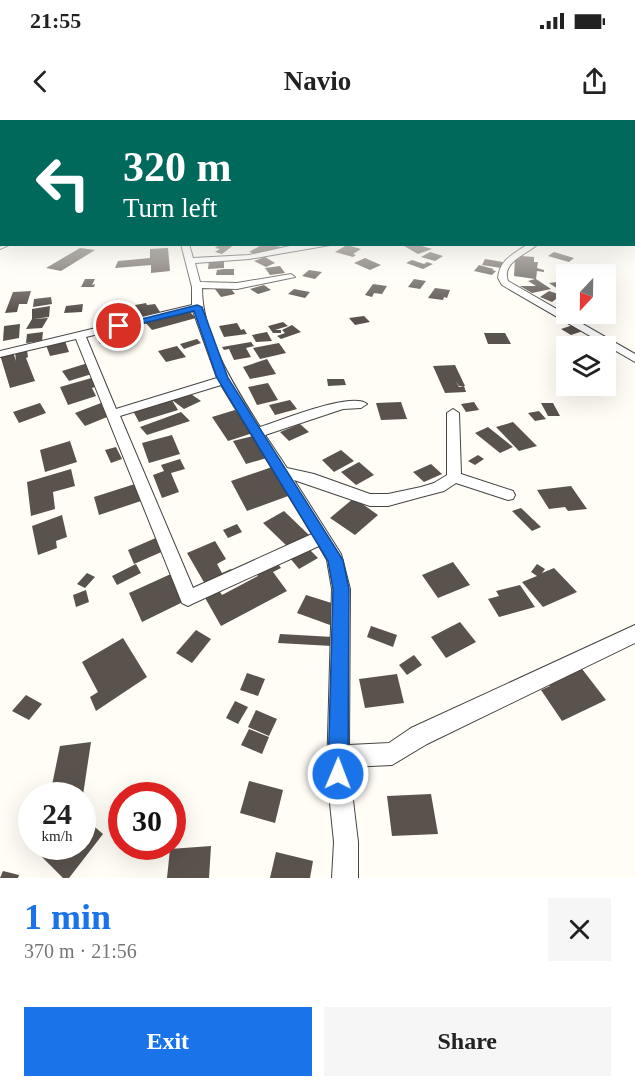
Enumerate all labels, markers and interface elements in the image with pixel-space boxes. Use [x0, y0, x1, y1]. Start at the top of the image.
text: 21:55 [30, 8, 81, 33]
icon: back [24, 65, 57, 98]
icon: share [578, 65, 611, 98]
text: Navio [284, 66, 351, 96]
icon: left [24, 144, 102, 222]
text: 320 m [123, 144, 232, 190]
text: Turn left [123, 193, 217, 223]
north arrow [556, 264, 616, 324]
map controls [556, 264, 616, 396]
pin [93, 300, 144, 351]
icon: arrive [102, 309, 135, 342]
button: layers [556, 336, 616, 396]
position arrow [306, 742, 370, 806]
speed limit sign: 30 [108, 782, 186, 860]
text: 24 [42, 797, 72, 830]
text: km/h [42, 828, 72, 844]
text: 1 min [24, 897, 111, 937]
button: close [548, 898, 611, 961]
text: 370 m · 21:56 [24, 940, 137, 962]
button: Exit [24, 1007, 312, 1076]
button: Share [324, 1007, 611, 1076]

